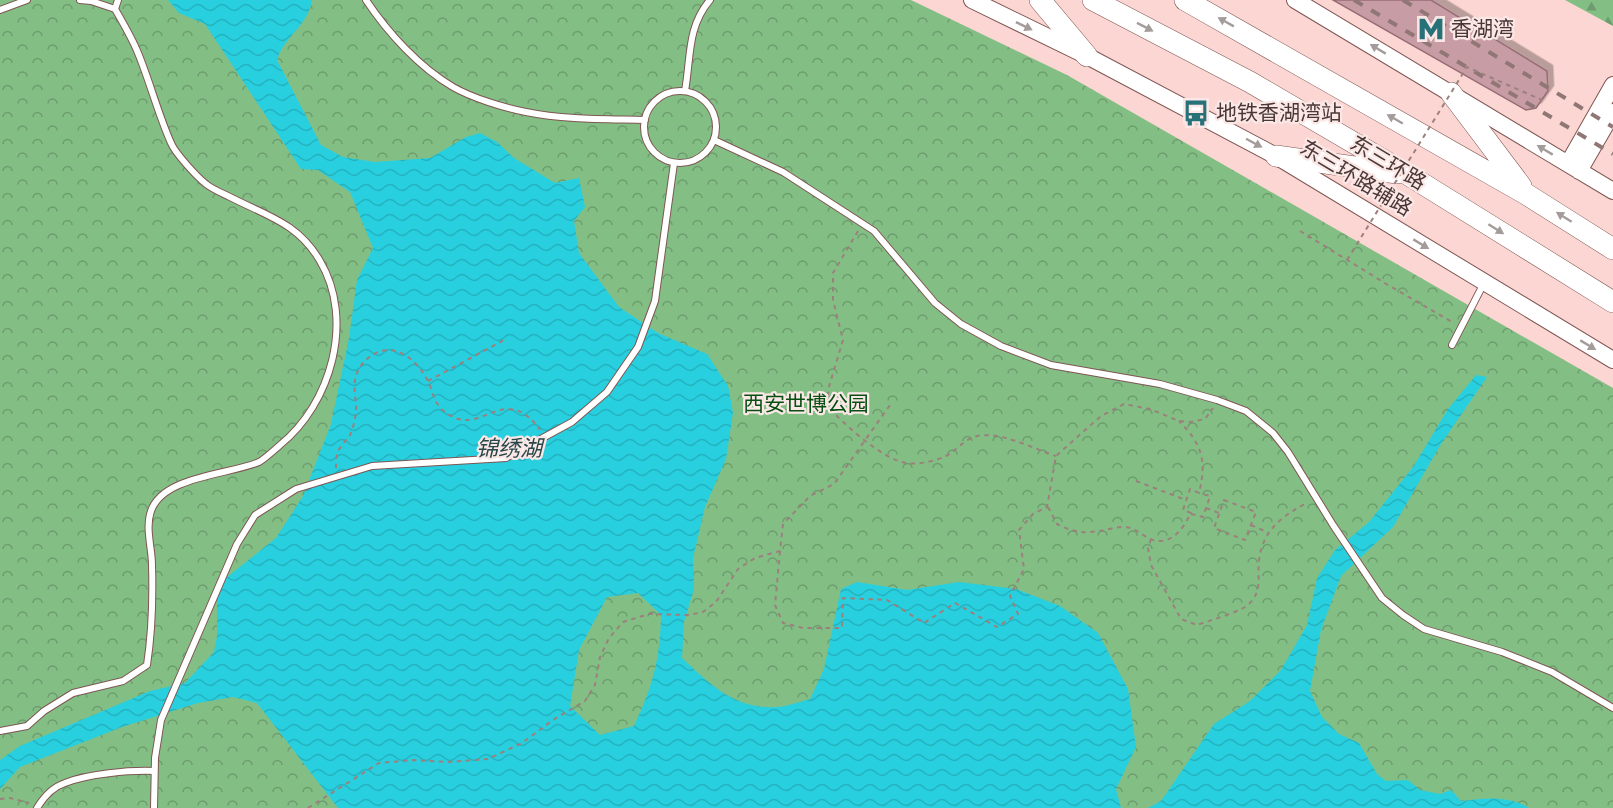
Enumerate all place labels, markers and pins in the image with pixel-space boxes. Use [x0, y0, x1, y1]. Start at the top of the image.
metro station icon: 香湖湾 [1416, 14, 1446, 44]
place label: 香湖湾 [1451, 14, 1514, 44]
bus stop icon: 地铁香湖湾站 [1181, 98, 1211, 128]
place label: 地铁香湖湾站 [1216, 98, 1342, 128]

